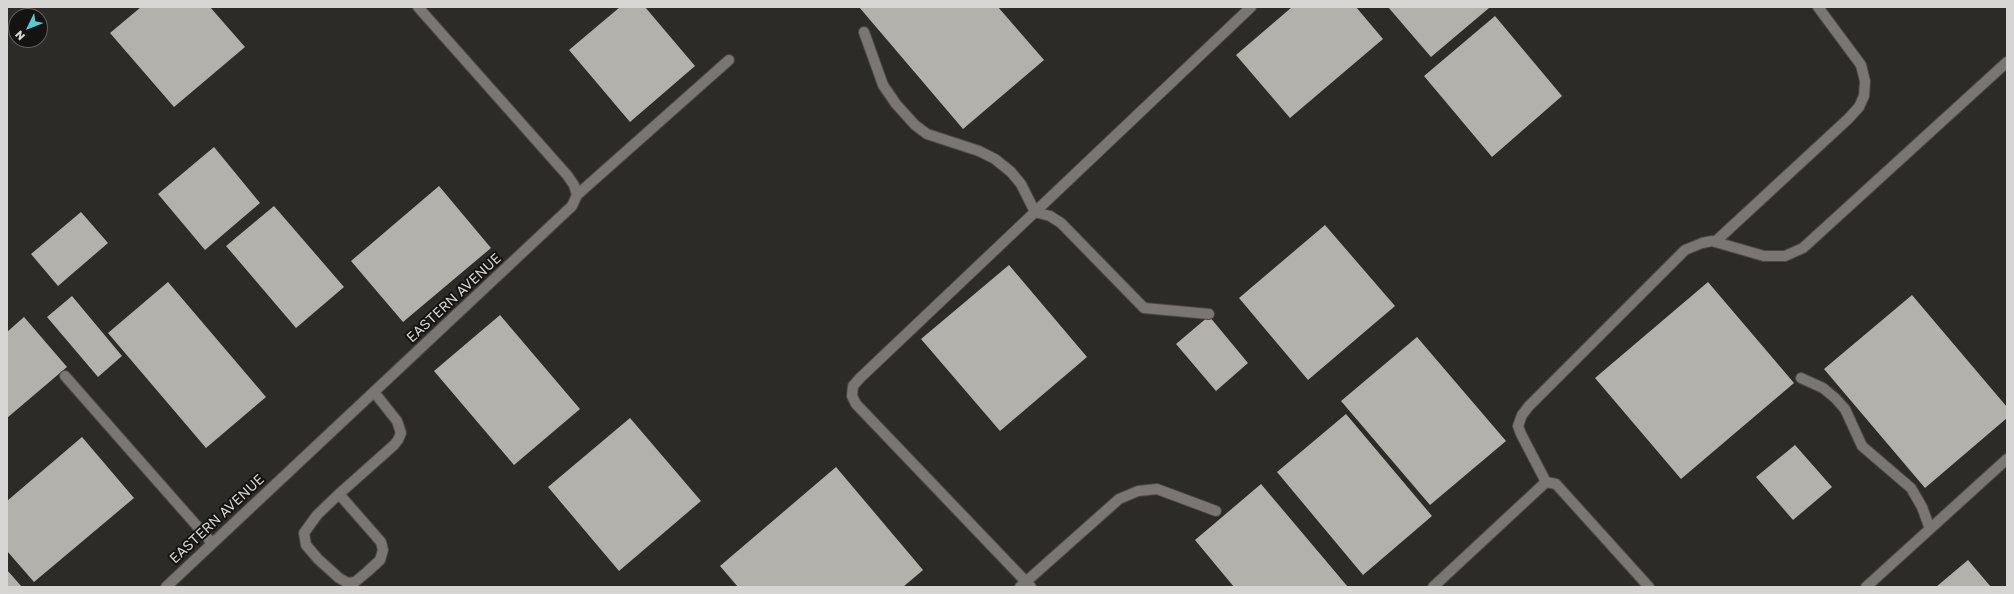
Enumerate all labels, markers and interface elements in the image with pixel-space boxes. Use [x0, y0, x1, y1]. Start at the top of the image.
north arrow [8, 8, 48, 48]
text: N [12, 28, 27, 43]
street label: EASTERN AVENUE [403, 250, 505, 346]
street label: EASTERN AVENUE [166, 471, 268, 567]

